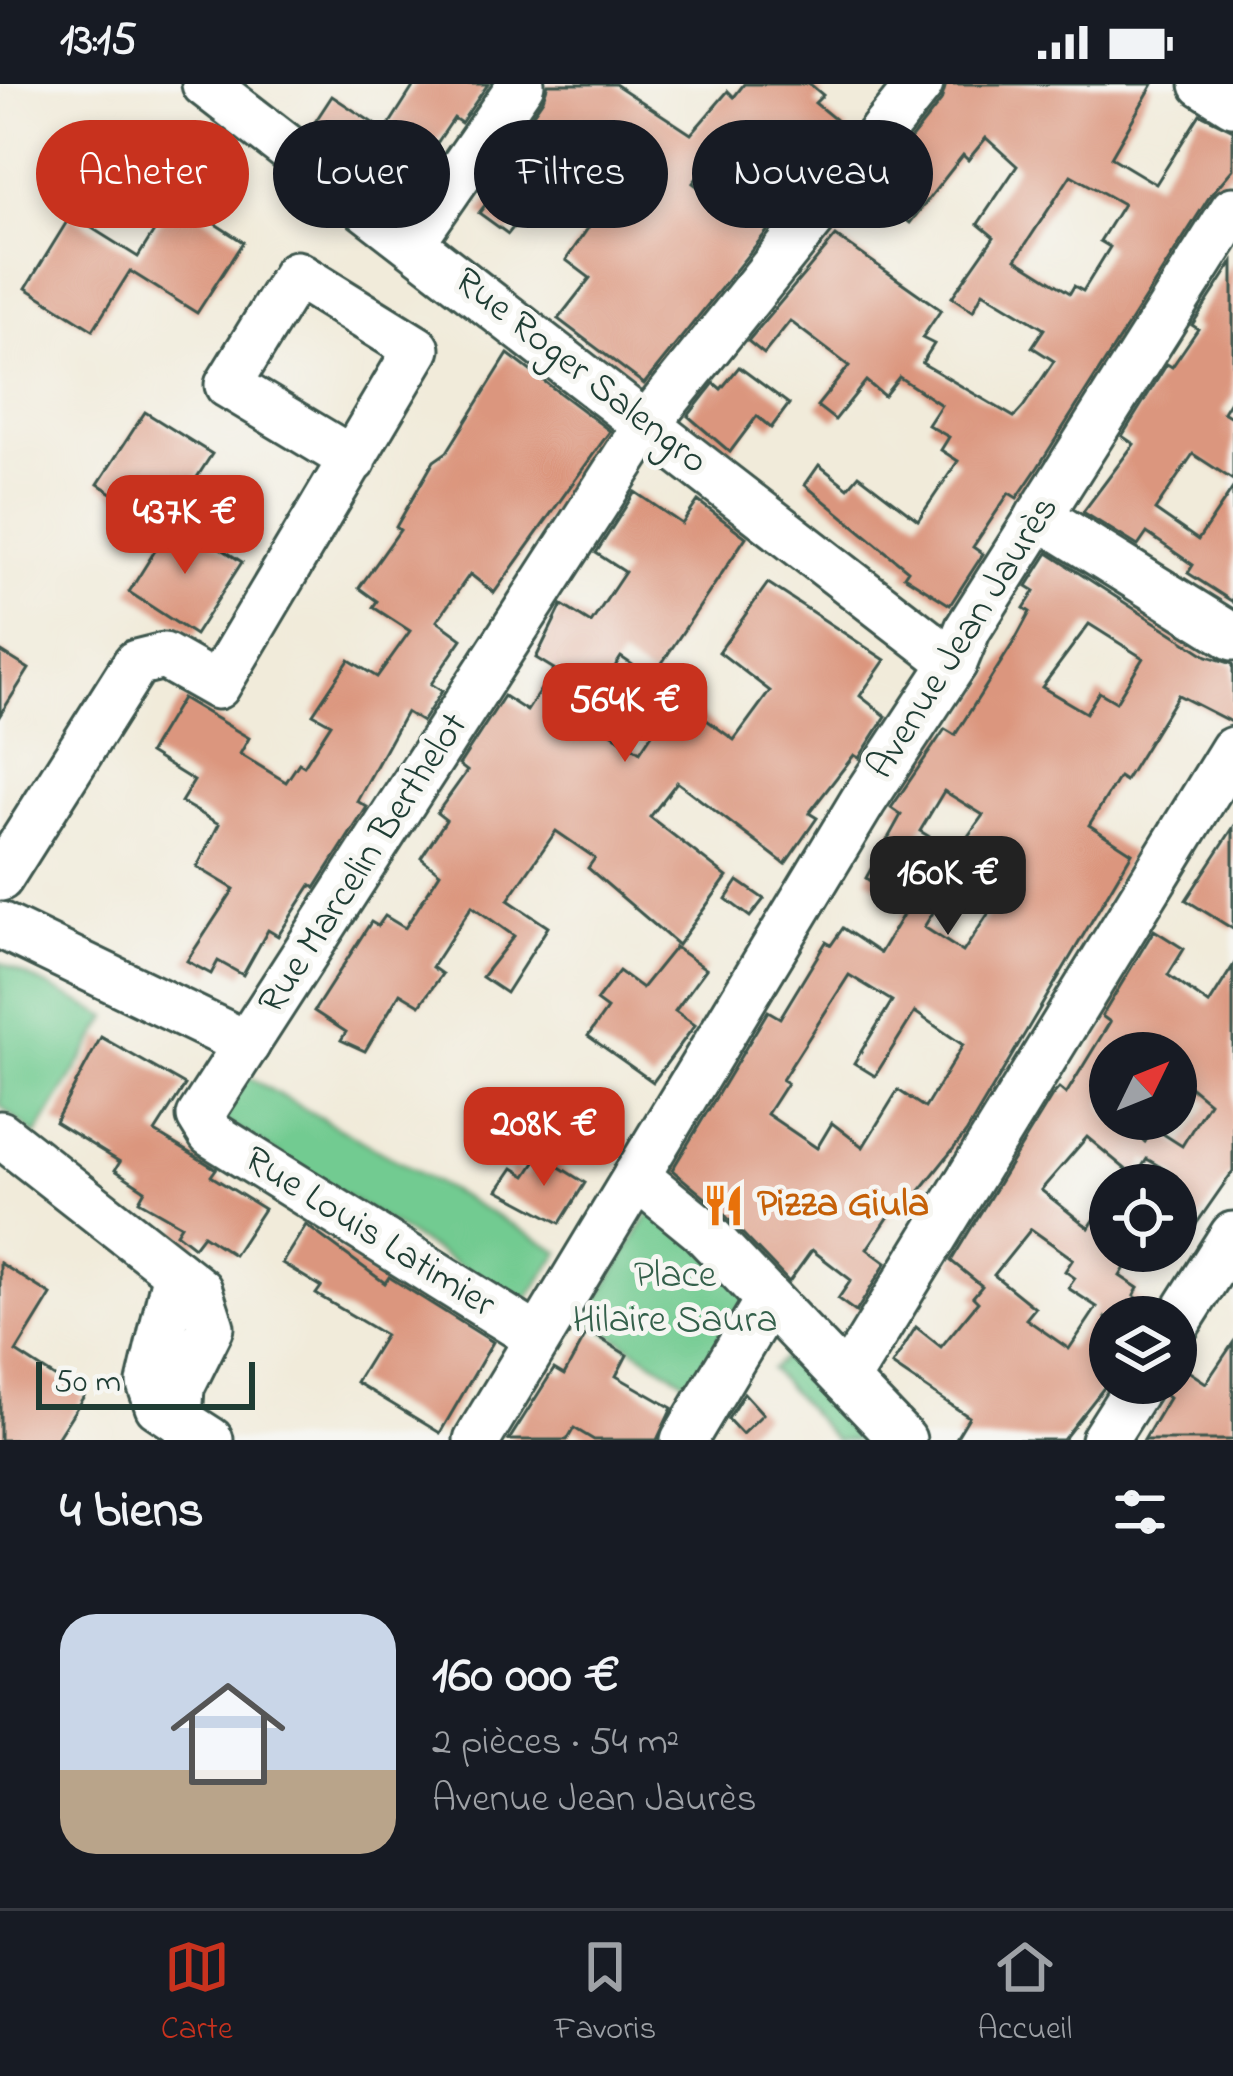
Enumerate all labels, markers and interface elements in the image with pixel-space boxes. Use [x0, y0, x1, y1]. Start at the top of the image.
text: 13:15 [60, 9, 137, 75]
chip: Acheter [36, 120, 249, 228]
chip: Louer [273, 120, 450, 228]
chip: Filtres [474, 120, 668, 228]
chip: Nouveau [692, 120, 933, 228]
street label: Rue Roger Salengro [441, 254, 719, 490]
pin: 437K € [87, 475, 283, 577]
text: 437K € [133, 485, 237, 542]
street label: Avenue Jean Jaurès [854, 485, 1074, 791]
pin: 564K € [527, 663, 723, 765]
text: 564K € [569, 673, 681, 730]
street label: Rue Marcelin Berthelot [245, 702, 483, 1026]
pin: 160K € [850, 836, 1046, 938]
text: 160K € [897, 846, 999, 903]
north arrow [1089, 1032, 1197, 1140]
map controls [1089, 1032, 1197, 1404]
pin: 208K € [446, 1087, 642, 1189]
text: 208K € [491, 1097, 597, 1154]
street label: Rue Louis Latimier [232, 1133, 507, 1334]
button: locate [1089, 1164, 1197, 1272]
place label: Pizza Giula [757, 1177, 929, 1234]
restaurant icon: Pizza Giula [700, 1182, 746, 1228]
park label: Place Hilaire Saura [572, 1248, 778, 1350]
button: layers [1089, 1296, 1197, 1404]
scale bar [36, 1356, 255, 1409]
text: 50 m [54, 1359, 121, 1407]
text: 4 biens [60, 1475, 204, 1550]
icon: filters [1107, 1479, 1173, 1545]
text: 160 000 € [432, 1640, 620, 1715]
icon: home [156, 1662, 300, 1806]
text: 2 pièces · 54 m² [432, 1715, 679, 1772]
text: Avenue Jean Jaurès [432, 1772, 757, 1829]
tab: Carte [161, 1934, 233, 2054]
tab: Favoris [554, 1934, 656, 2054]
tab: Accueil [978, 1934, 1072, 2054]

